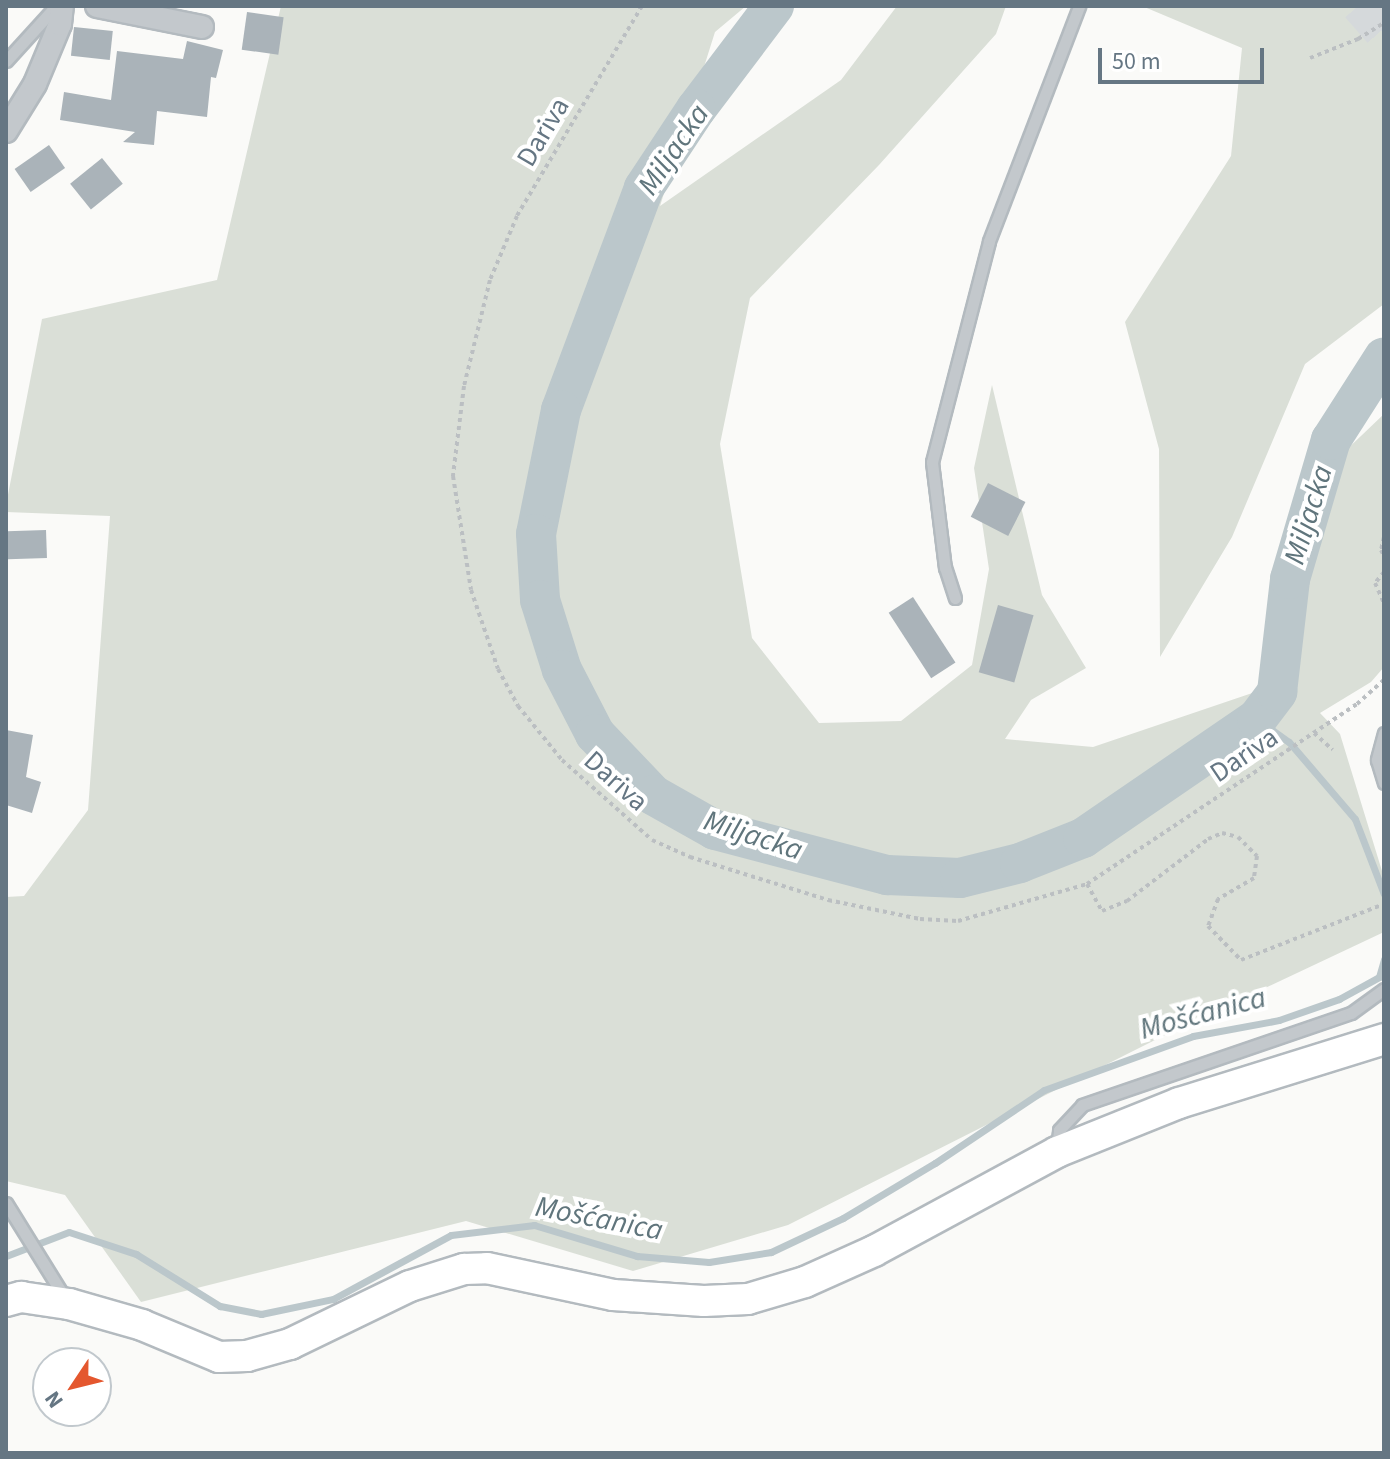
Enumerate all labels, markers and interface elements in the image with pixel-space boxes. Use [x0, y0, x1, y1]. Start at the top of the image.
scale bar [1102, 32, 1268, 82]
text: 50 m [1112, 44, 1161, 79]
street label: Dariva [509, 91, 577, 173]
water label: Miljacka [631, 98, 717, 202]
water label: Miljacka [1277, 461, 1341, 569]
street label: Dariva [1204, 720, 1284, 790]
street label: Dariva [577, 744, 655, 818]
water label: Miljacka [699, 803, 807, 869]
water label: Mošćanica [1136, 980, 1270, 1048]
water label: Mošćanica [532, 1189, 666, 1249]
north arrow [32, 1347, 112, 1427]
text: N [37, 1384, 71, 1415]

